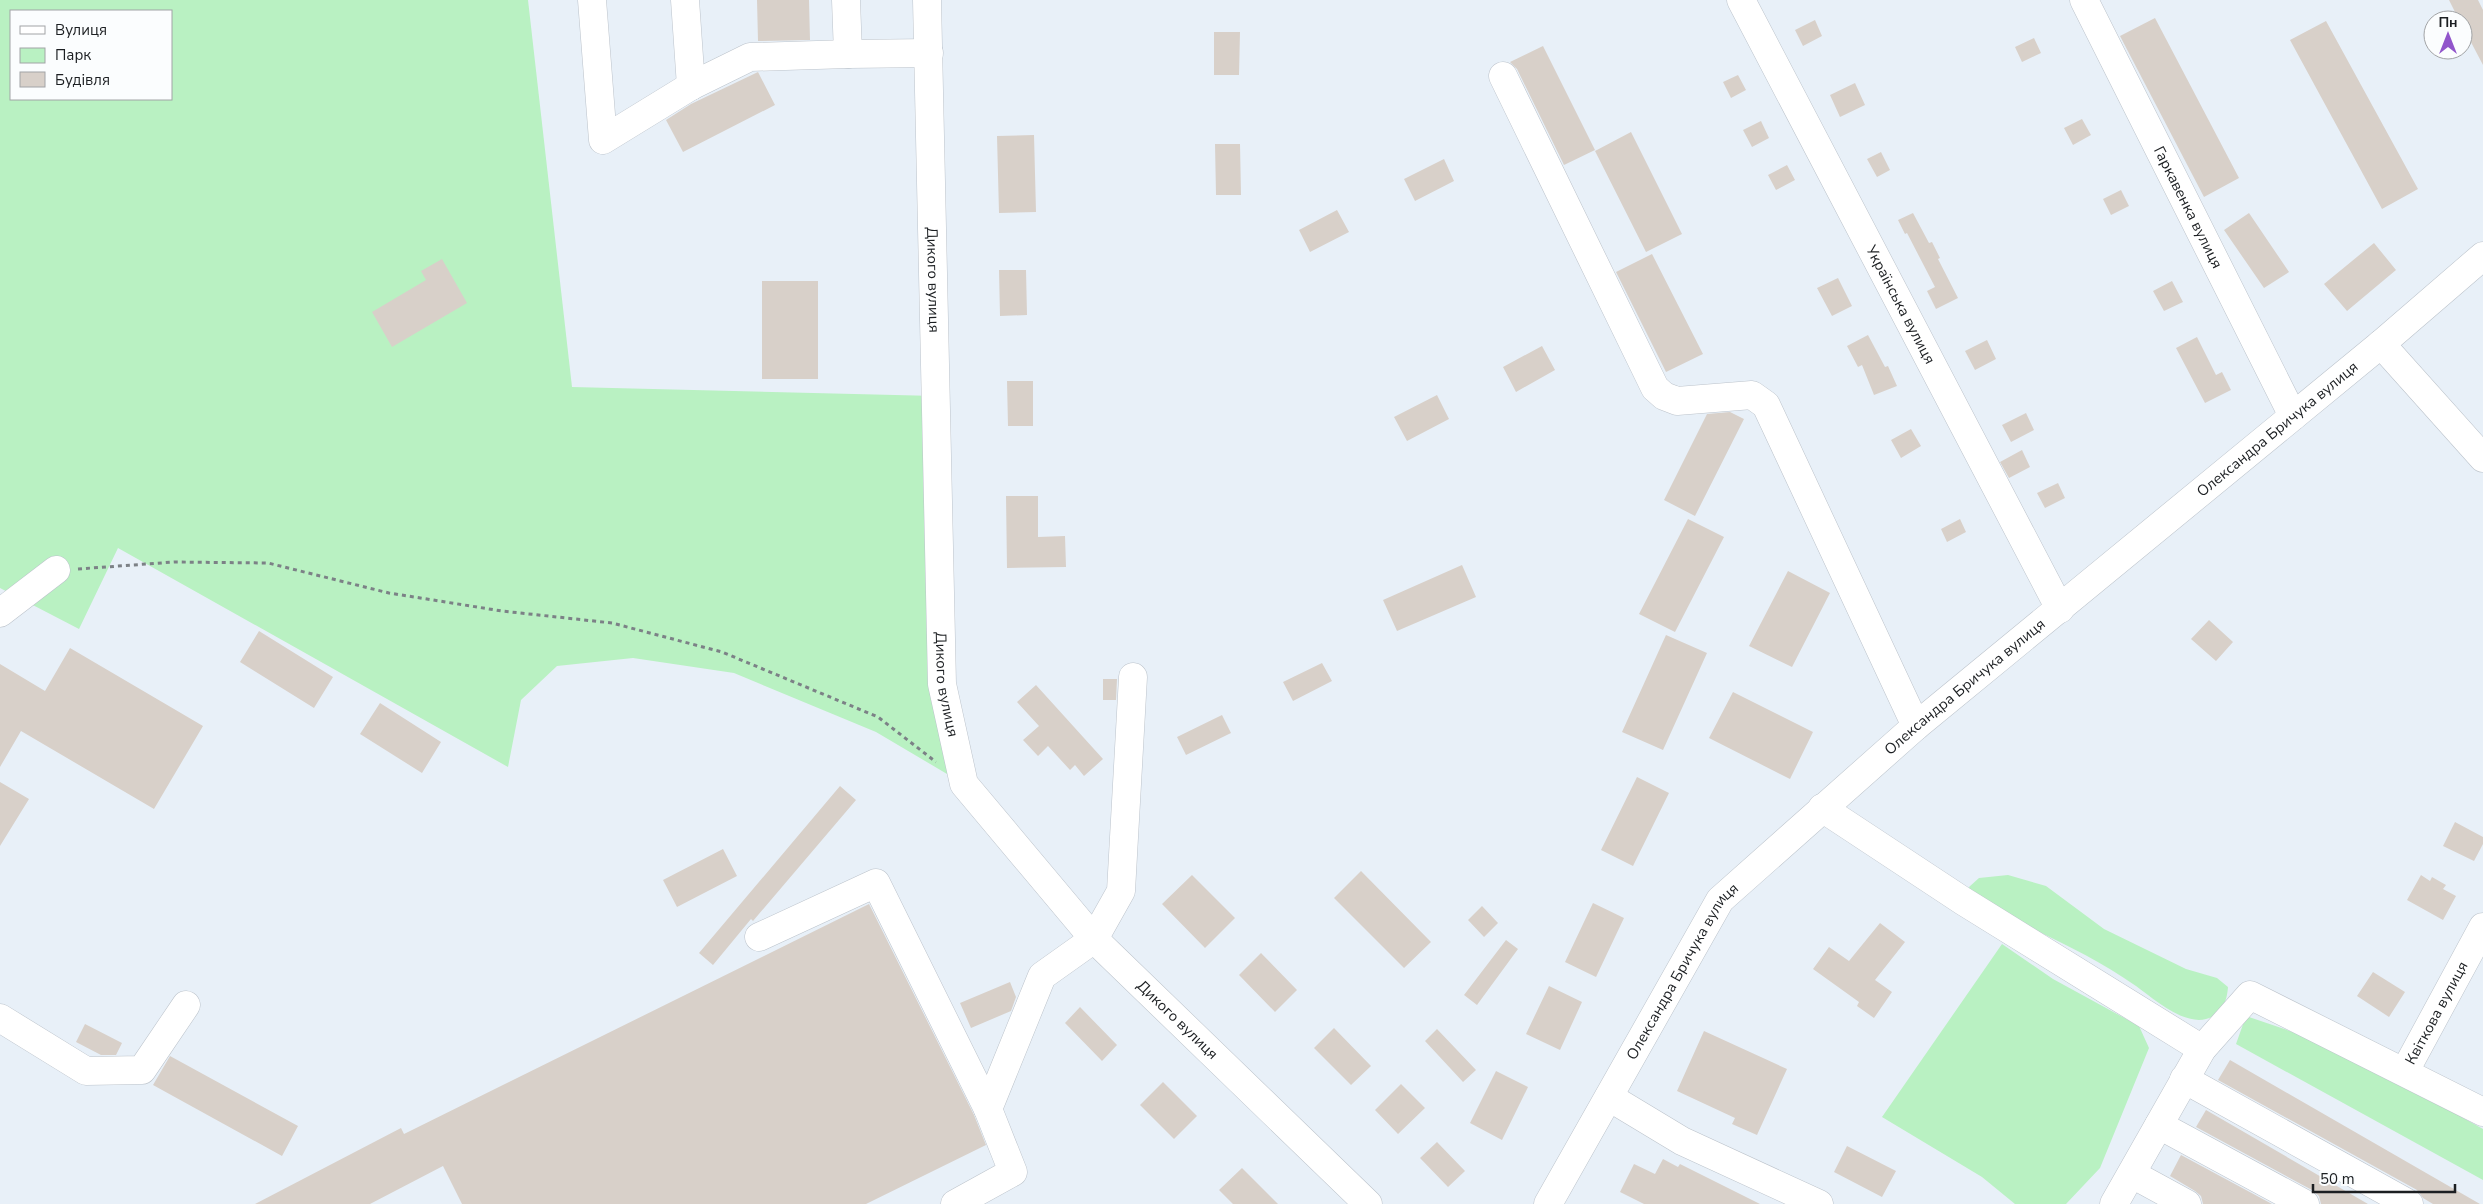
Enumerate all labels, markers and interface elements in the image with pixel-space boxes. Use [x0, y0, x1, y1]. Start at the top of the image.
legend [10, 10, 172, 100]
north arrow [2423, 10, 2473, 60]
text: Пн [2438, 13, 2458, 32]
text: Вулиця [55, 20, 107, 40]
text: Парк [55, 45, 91, 65]
text: Будівля [55, 70, 110, 90]
street label: Гаркавенка вулиця [2149, 143, 2227, 272]
street label: Дикого вулиця [922, 227, 944, 333]
street label: Українська вулиця [1861, 241, 1940, 368]
street label: Олександра Бричука вулиця [2192, 357, 2362, 501]
street label: Олександра Бричука вулиця [1880, 614, 2049, 759]
street label: Дикого вулиця [931, 632, 963, 739]
street label: Олександра Бричука вулиця [1622, 878, 1743, 1063]
street label: Квіткова вулиця [2400, 958, 2473, 1068]
street label: Дикого вулиця [1132, 976, 1222, 1064]
scale bar [2313, 1162, 2456, 1194]
text: 50 m [2320, 1169, 2355, 1189]

